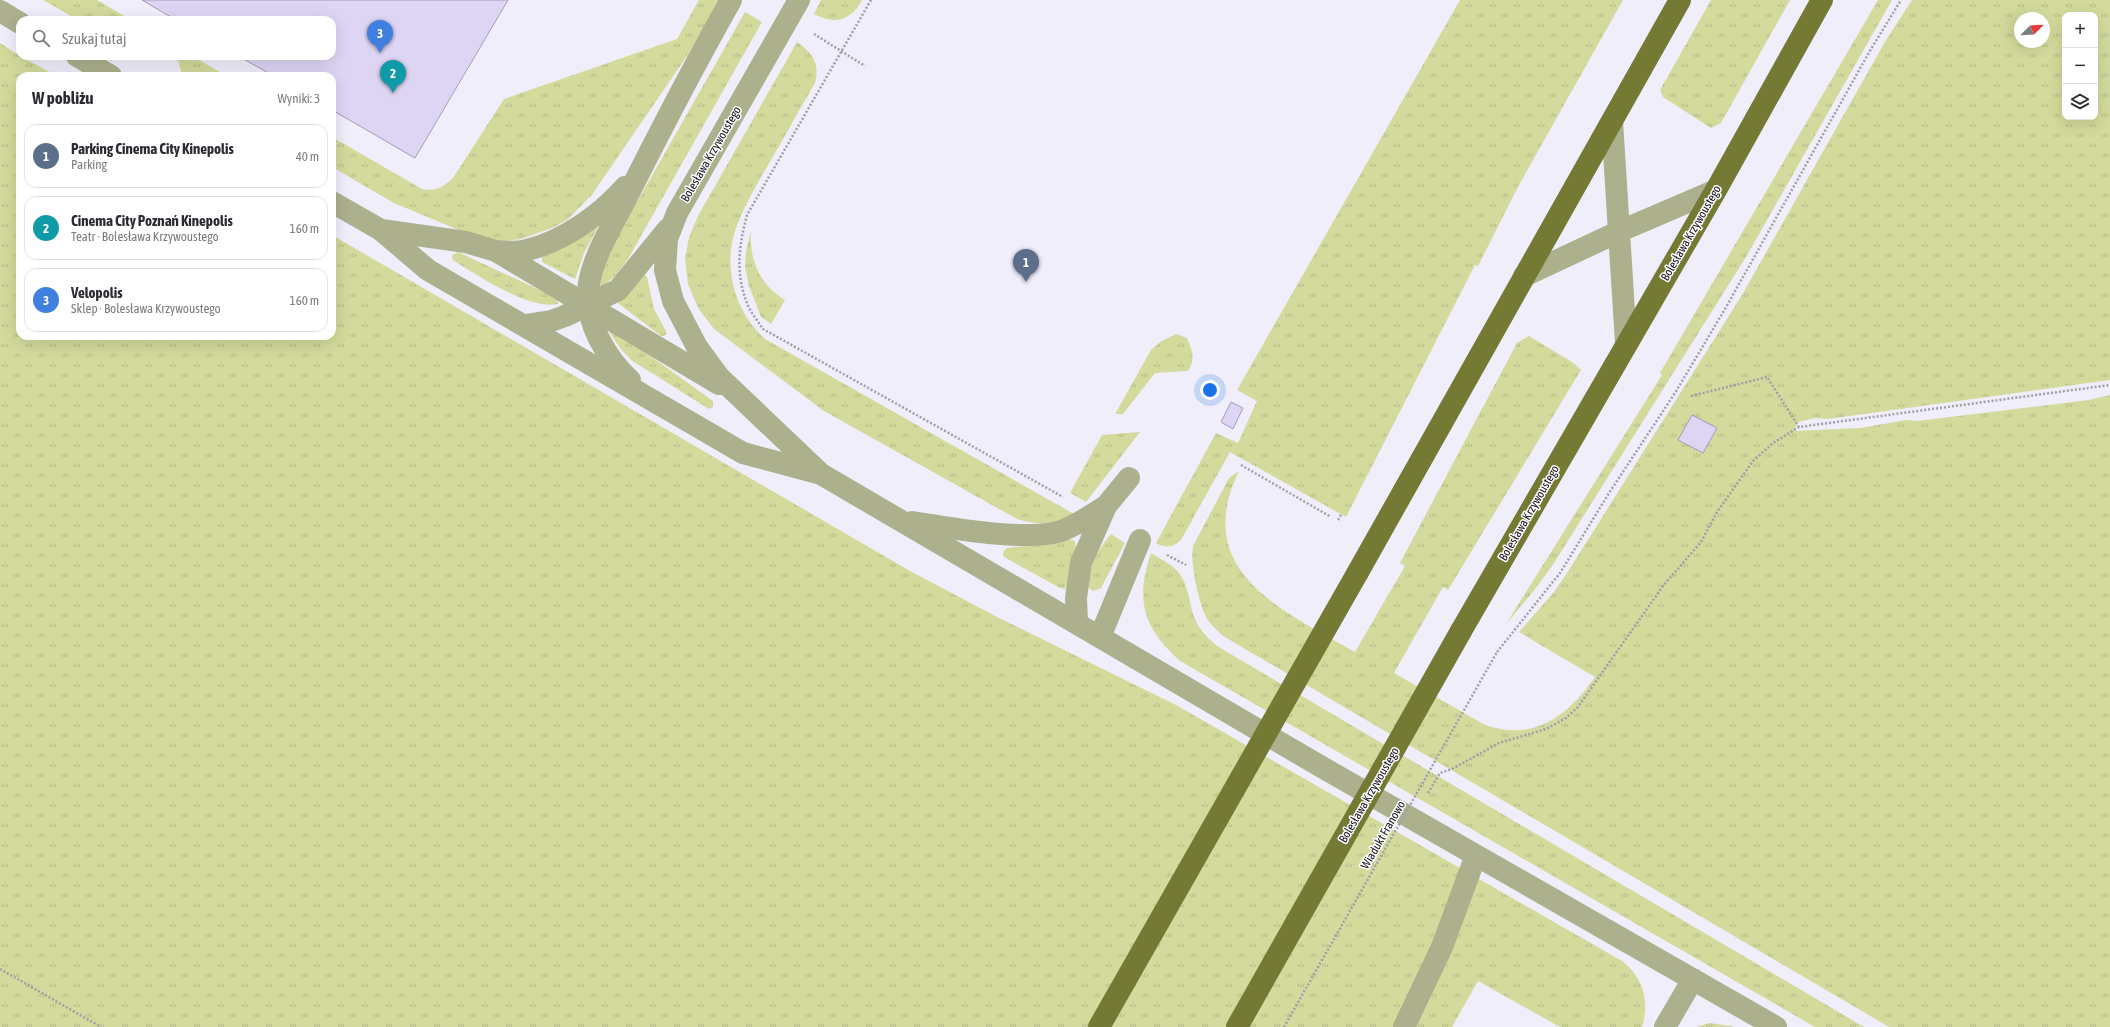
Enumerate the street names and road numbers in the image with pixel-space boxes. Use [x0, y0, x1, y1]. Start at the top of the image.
street label: Bolesława Krzywoustego [678, 103, 744, 204]
street label: Bolesława Krzywoustego [1658, 182, 1724, 283]
street label: Bolesława Krzywoustego [1496, 462, 1562, 563]
street label: Bolesława Krzywoustego [1336, 744, 1402, 845]
street label: Wiadukt Franowo [1358, 798, 1408, 872]

